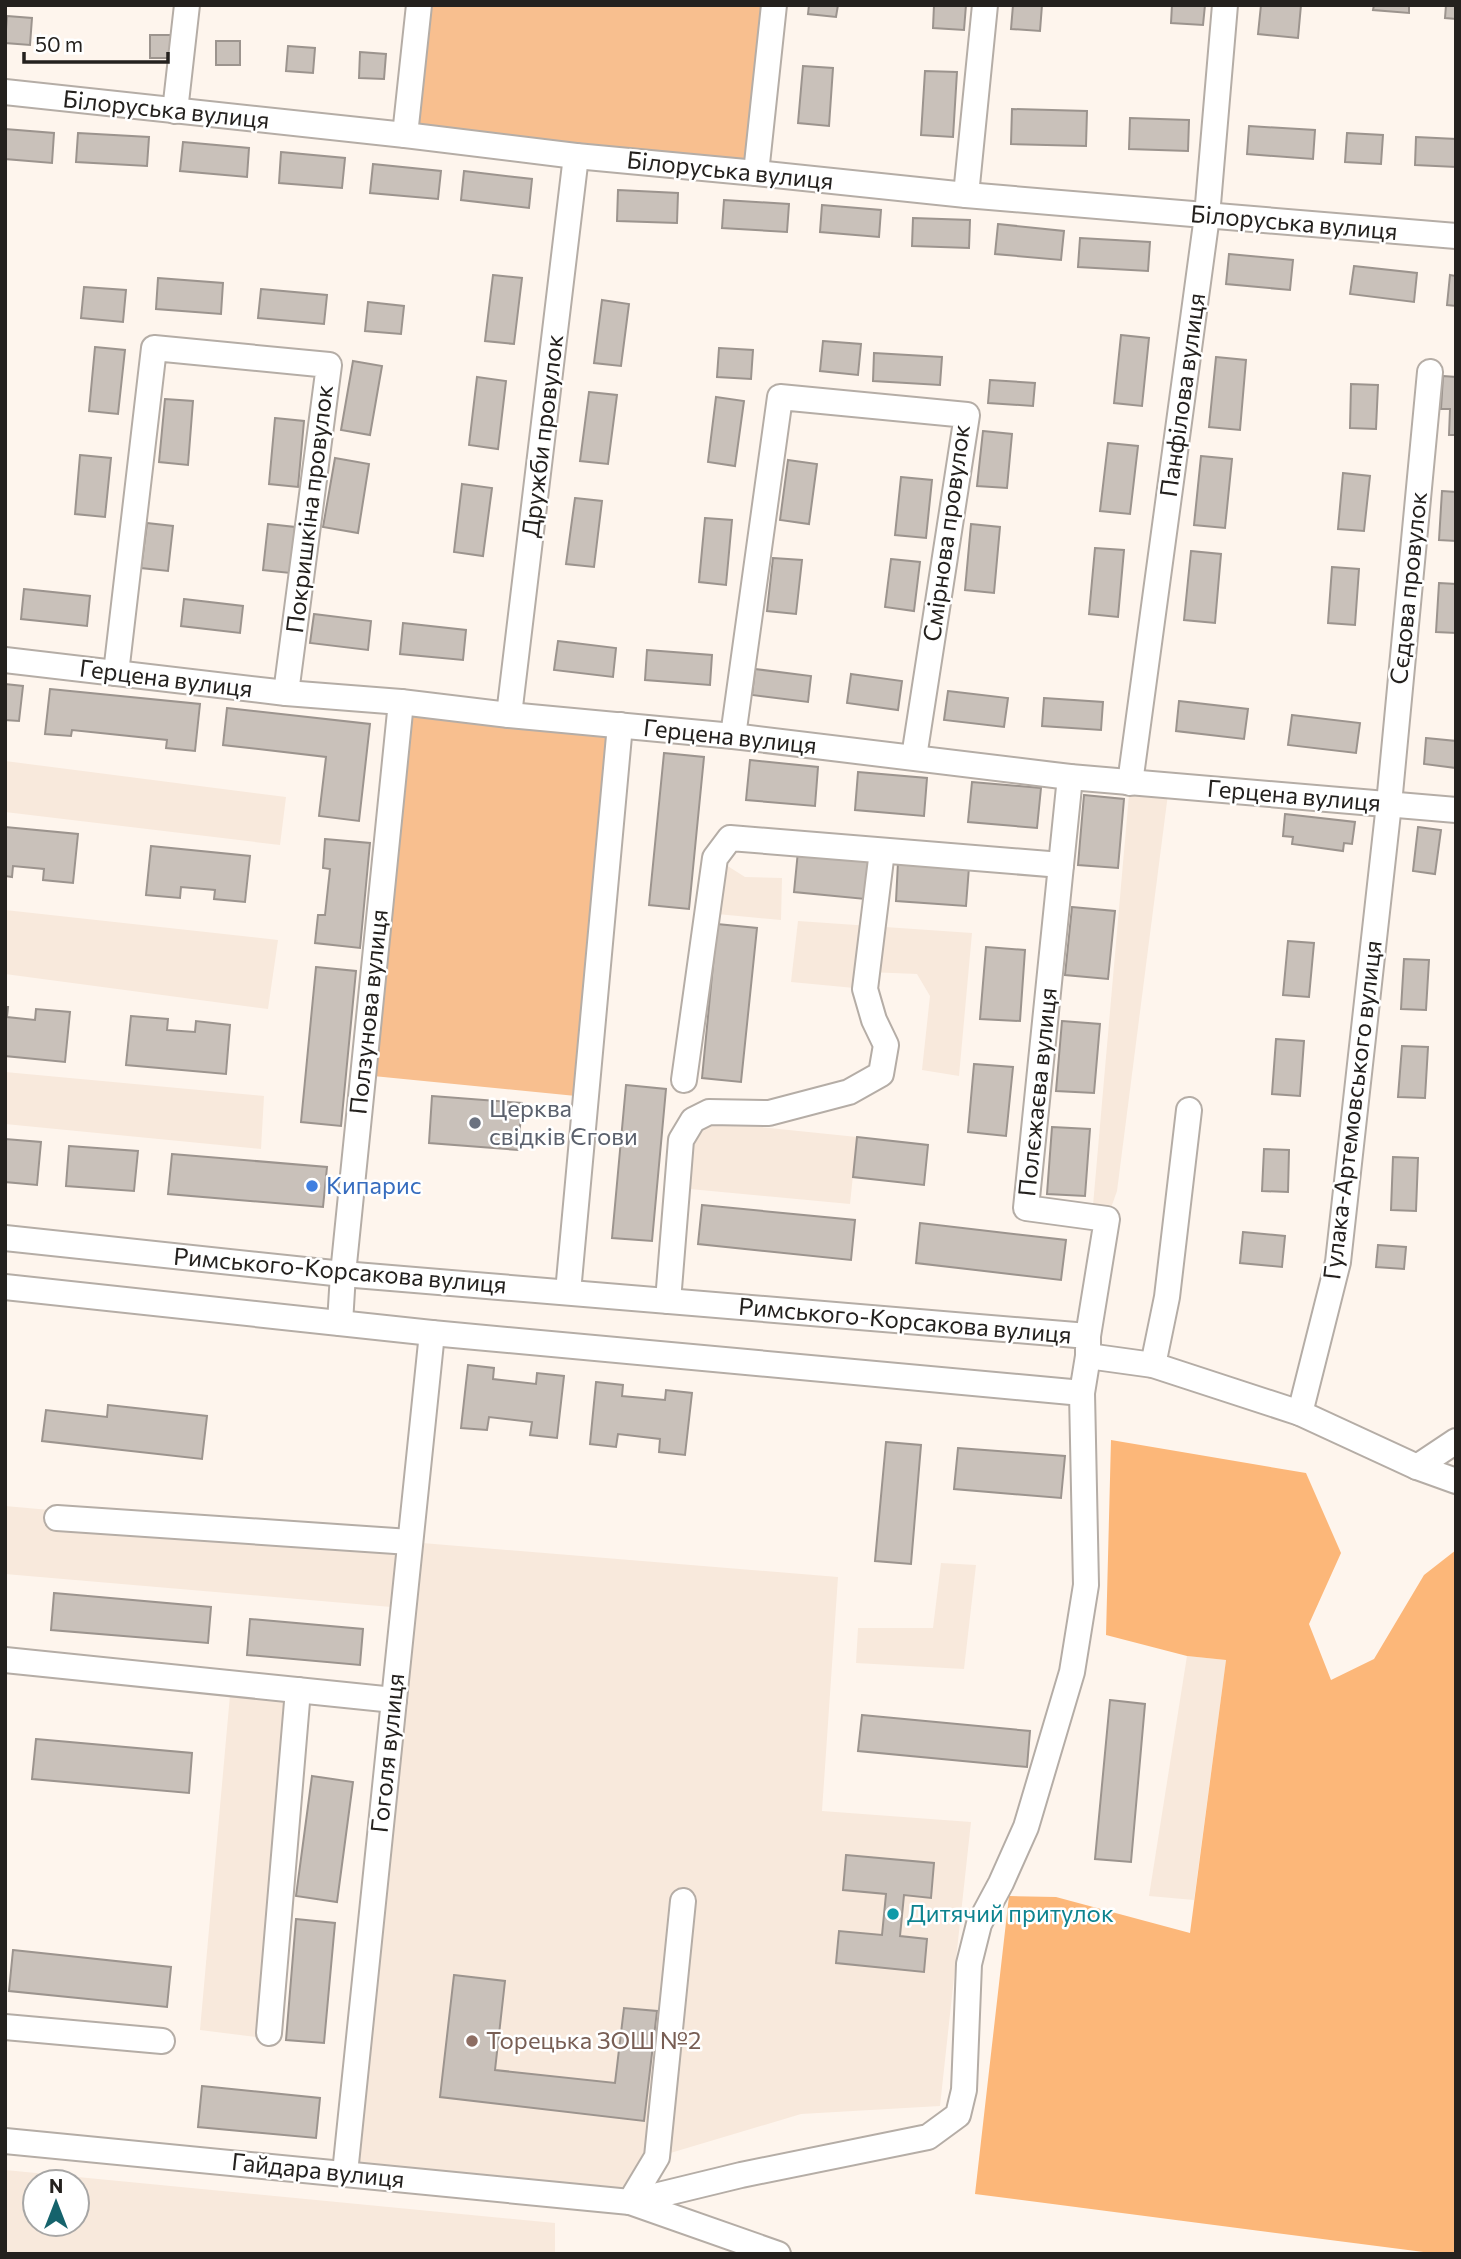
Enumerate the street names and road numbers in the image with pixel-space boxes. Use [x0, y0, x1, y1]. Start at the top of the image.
street label: Білоруська вулиця [61, 83, 271, 134]
street label: Білоруська вулиця [625, 144, 835, 195]
street label: Білоруська вулиця [1189, 198, 1399, 245]
street label: Панфілова вулиця [1153, 291, 1210, 499]
street label: Дружби провулок [515, 333, 568, 539]
street label: Покришкіна провулок [279, 383, 338, 635]
street label: Смірнова провулок [916, 422, 975, 643]
street label: Сєдова провулок [1383, 490, 1432, 686]
street label: Герцена вулиця [78, 653, 254, 703]
street label: Герцена вулиця [642, 712, 818, 759]
street label: Герцена вулиця [1206, 772, 1382, 817]
street label: Ползунова вулиця [342, 908, 393, 1116]
street label: Гулака-Артемовського вулиця [1316, 938, 1387, 1281]
street label: Полєжаєва вулиця [1011, 986, 1062, 1198]
street label: Римського-Корсакова вулиця [172, 1240, 508, 1299]
street label: Римського-Корсакова вулиця [737, 1290, 1073, 1349]
street label: Гоголя вулиця [364, 1672, 409, 1834]
street label: Гайдара вулиця [230, 2146, 406, 2193]

